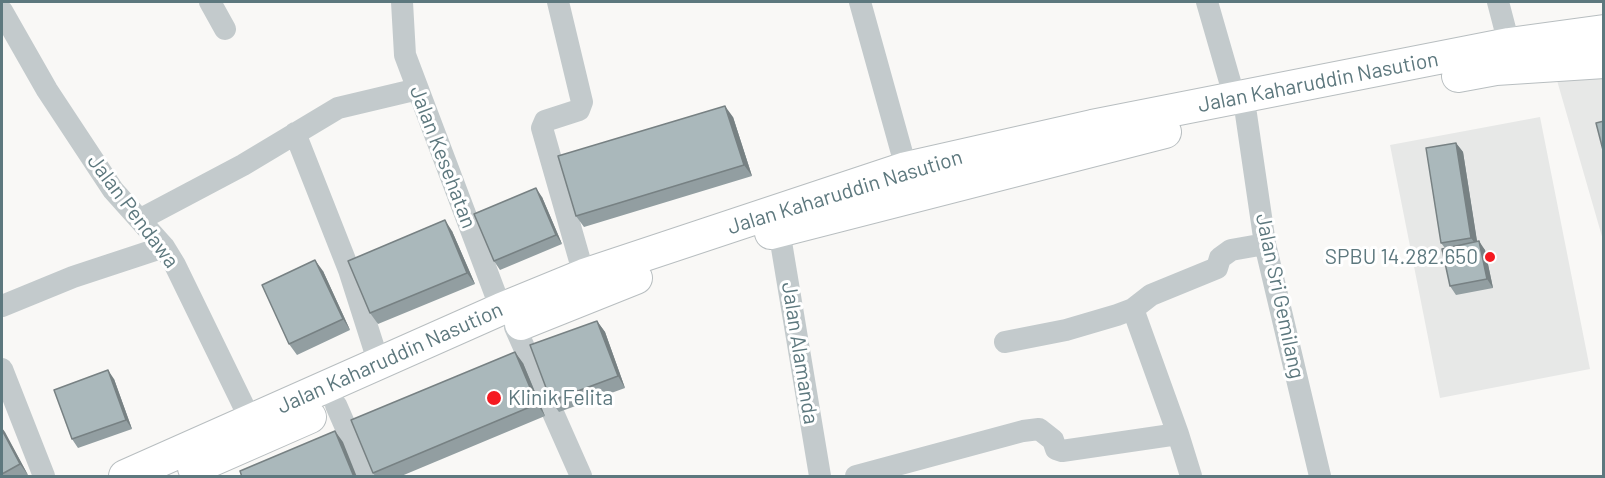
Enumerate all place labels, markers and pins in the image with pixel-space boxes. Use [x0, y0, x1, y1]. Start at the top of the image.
place label: SPBU 14.282.650 [1325, 244, 1478, 270]
marker: SPBU 14.282.650 [1483, 250, 1497, 264]
place label: Klinik Felita [508, 385, 613, 411]
marker: Klinik Felita [485, 389, 503, 407]

